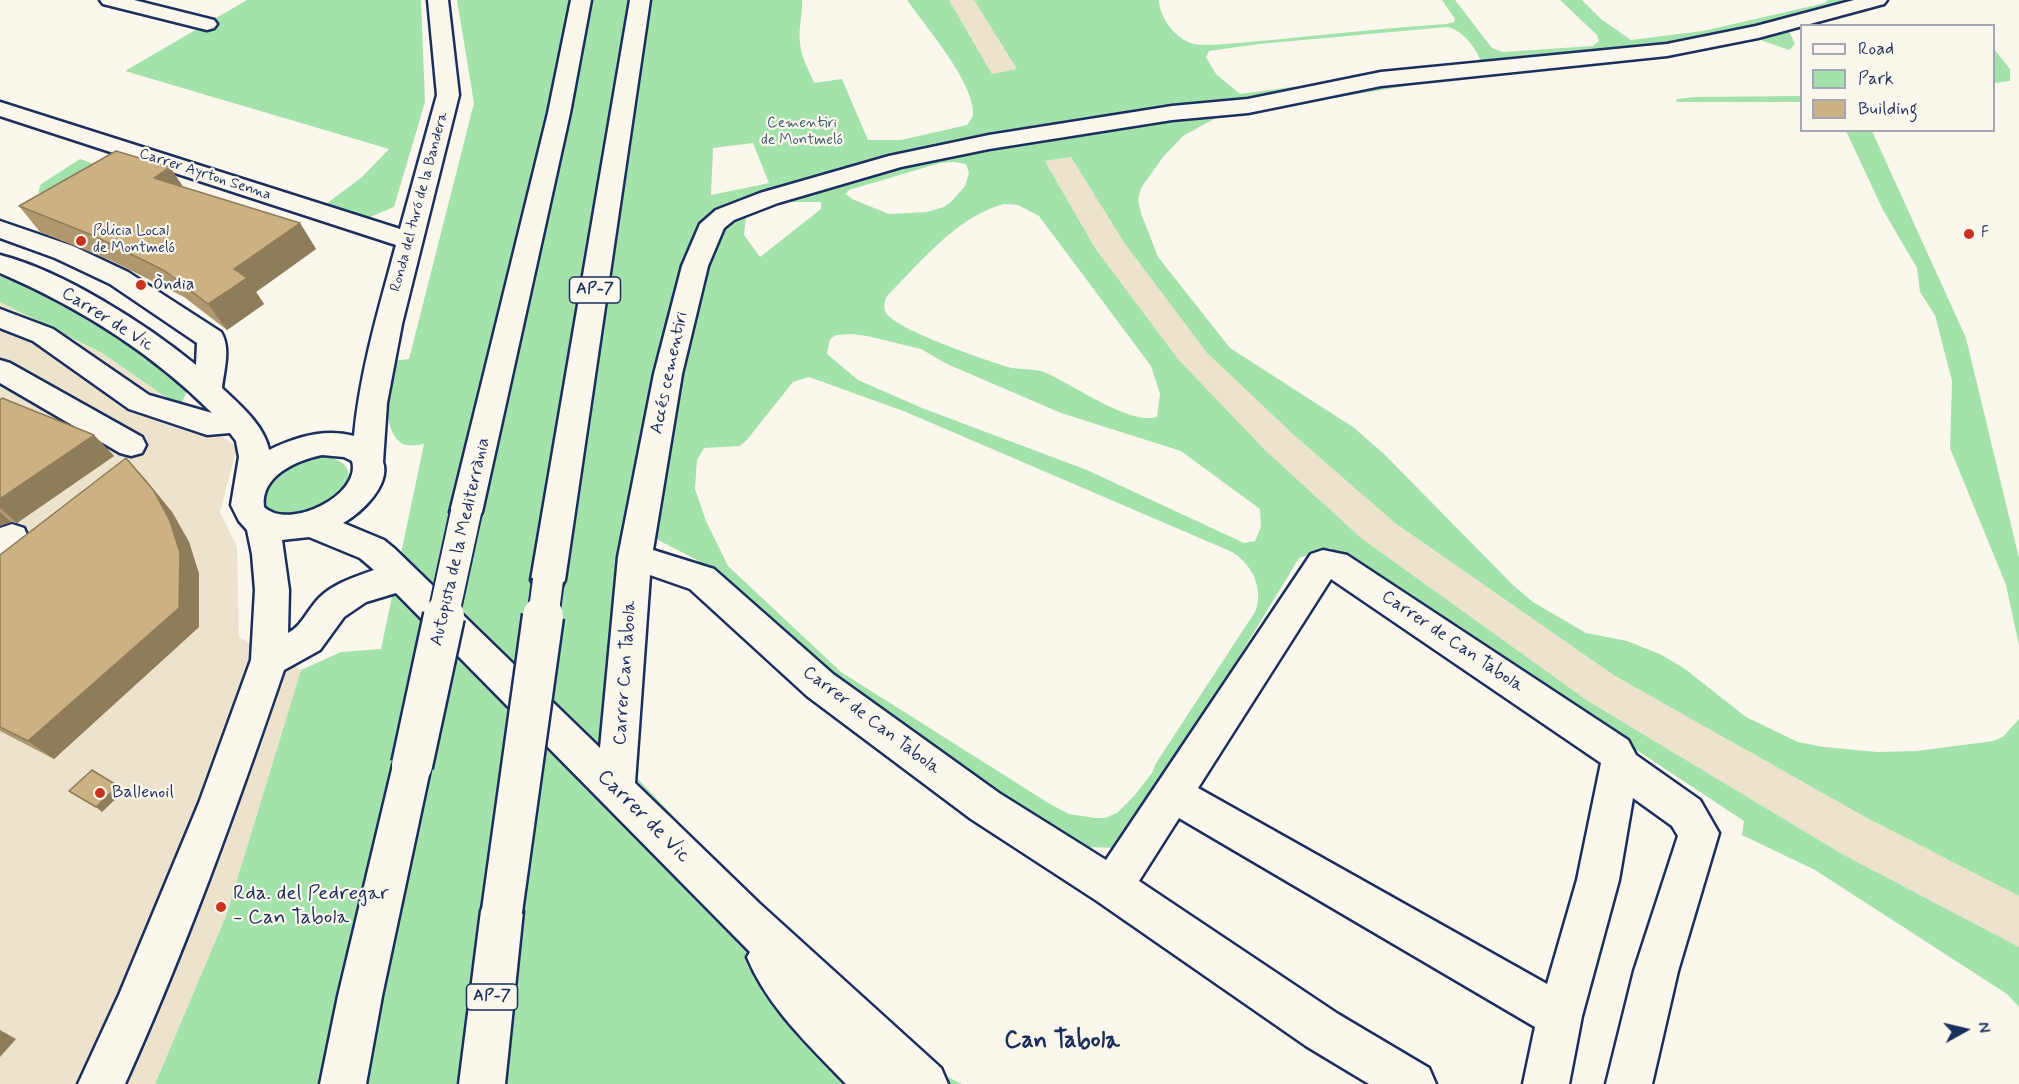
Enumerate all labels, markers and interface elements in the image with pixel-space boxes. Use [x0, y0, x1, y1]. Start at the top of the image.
legend [1800, 24, 1995, 132]
text: Road [1858, 37, 1894, 61]
text: Park [1858, 67, 1894, 91]
text: Building [1858, 97, 1918, 121]
street label: Ronda del turó de la Bandera [387, 110, 453, 294]
park label: Cementiri de Montmeló [761, 115, 843, 150]
street label: Carrer Ayrton Senna [137, 145, 273, 205]
place label: Policia Local de Montmeló [93, 223, 175, 258]
place label: F [1981, 225, 1989, 243]
marker: F [1962, 227, 1976, 241]
marker: Policia Local de Montmeló [74, 234, 88, 248]
place label: Òndia [153, 274, 195, 296]
road number: AP-7 [570, 277, 620, 303]
marker: Òndia [134, 278, 148, 292]
street label: Carrer de Vic [57, 283, 157, 357]
street label: Accés cementiri [646, 310, 694, 436]
street label: Autopista de la Mediterrània [426, 436, 496, 648]
street label: Carrer de Can Tabola [1377, 586, 1527, 698]
street label: Carrer Can Tabola [610, 600, 642, 746]
street label: Carrer de Can Tabola [798, 662, 944, 780]
street label: Carrer de Vic [591, 765, 695, 869]
place label: Ballenoil [112, 782, 174, 804]
marker: Ballenoil [93, 786, 107, 800]
place label: Rda. del Pedregar - Can Tabola [233, 882, 389, 932]
marker: Rda. del Pedregar - Can Tabola [214, 900, 228, 914]
road number: AP-7 [466, 984, 518, 1010]
north arrow [1935, 1000, 1995, 1060]
text: N [1972, 1021, 1994, 1034]
district label: Can Tabola [1004, 1028, 1120, 1056]

